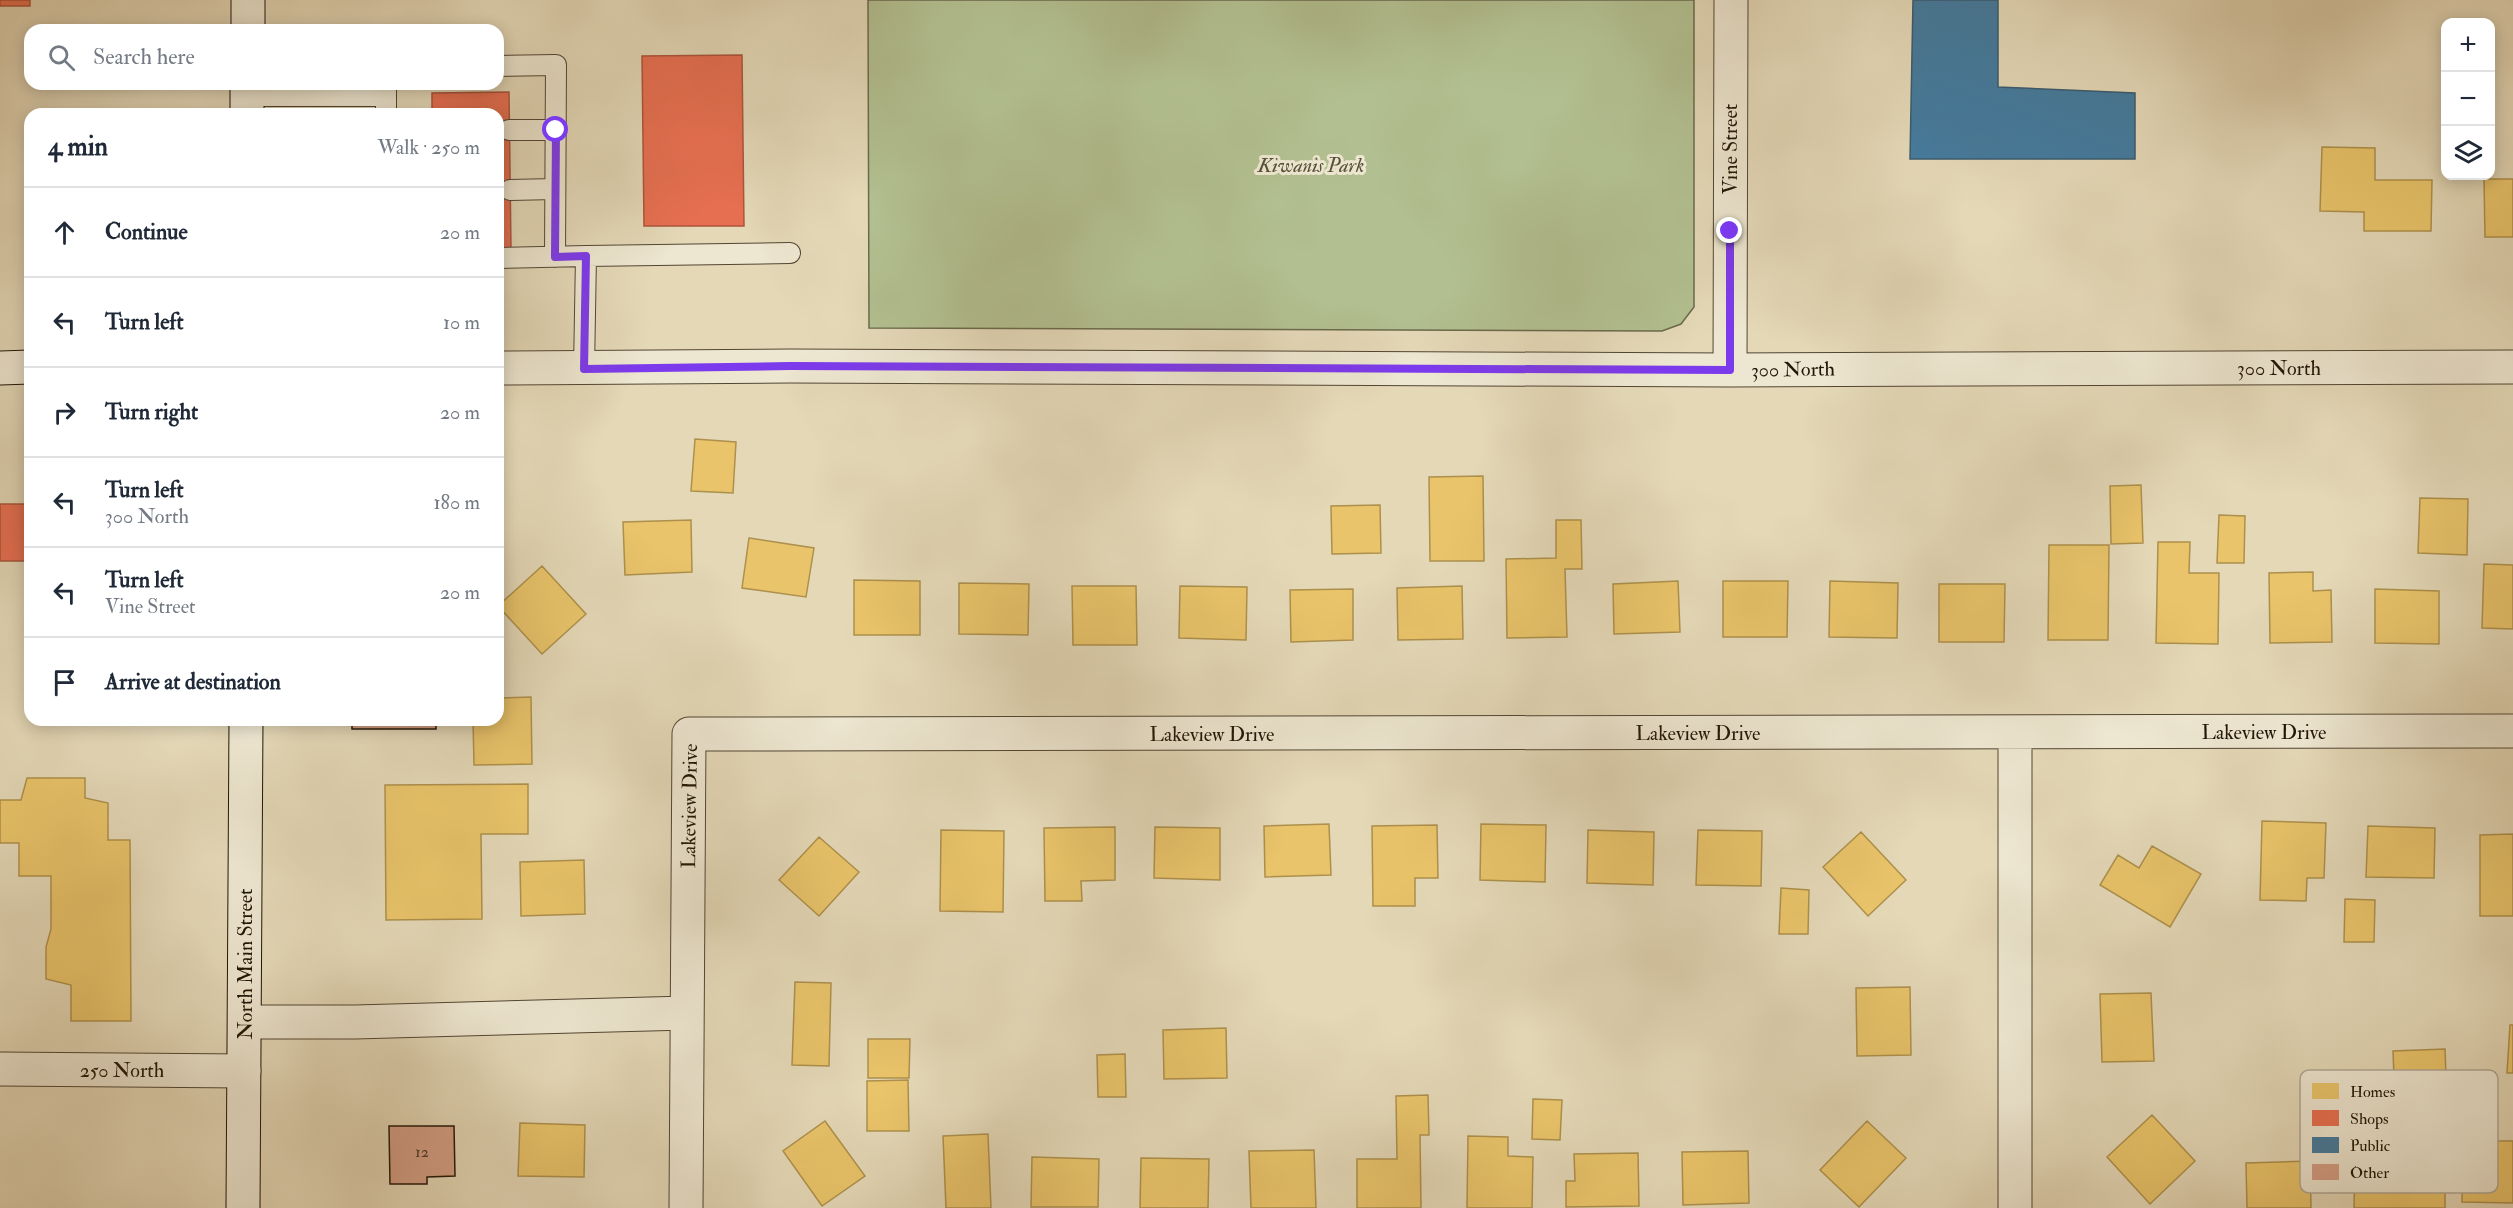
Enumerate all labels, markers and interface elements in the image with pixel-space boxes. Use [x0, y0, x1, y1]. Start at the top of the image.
map controls [2441, 18, 2495, 180]
button: + [2441, 18, 2495, 72]
search box [24, 24, 504, 90]
icon: search [45, 41, 78, 74]
text: Search here [93, 43, 195, 71]
button: − [2441, 72, 2495, 126]
street label: Vine Street [1718, 103, 1743, 194]
route start [542, 116, 568, 142]
button: layers [2441, 126, 2495, 180]
text: 4 min [48, 131, 108, 163]
text: Walk · 250 m [377, 135, 480, 160]
park label: Kiwanis Park [1257, 153, 1364, 178]
icon: ahead [48, 216, 81, 249]
route end [1716, 217, 1742, 243]
text: Continue [105, 218, 188, 246]
text: 20 m [440, 220, 480, 245]
icon: left [48, 306, 81, 339]
text: Turn left [105, 308, 184, 336]
text: 10 m [443, 310, 480, 335]
street label: 300 North [1751, 356, 1836, 383]
street label: 300 North [2237, 356, 2321, 381]
icon: right [48, 396, 81, 429]
text: Turn right [105, 398, 198, 426]
text: 20 m [440, 400, 480, 425]
text: Turn left [105, 476, 184, 504]
icon: left [48, 486, 81, 519]
text: 180 m [433, 490, 480, 515]
text: 300 North [105, 504, 189, 529]
text: Turn left [105, 566, 184, 594]
icon: left [48, 576, 81, 609]
text: 20 m [440, 580, 480, 605]
text: Vine Street [105, 594, 195, 619]
icon: arrive [48, 666, 81, 699]
text: Arrive at destination [105, 668, 281, 696]
street label: Lakeview Drive [2202, 720, 2326, 745]
street label: Lakeview Drive [1636, 721, 1760, 746]
street label: Lakeview Drive [1150, 722, 1274, 747]
street label: Lakeview Drive [676, 743, 703, 869]
street label: North Main Street [233, 888, 258, 1040]
street label: 250 North [80, 1058, 165, 1083]
legend [2300, 1070, 2498, 1193]
text: Homes [2350, 1082, 2395, 1102]
text: Shops [2350, 1109, 2389, 1130]
text: Public [2350, 1136, 2391, 1156]
house number: 12 [415, 1142, 429, 1162]
text: Other [2350, 1163, 2389, 1183]

